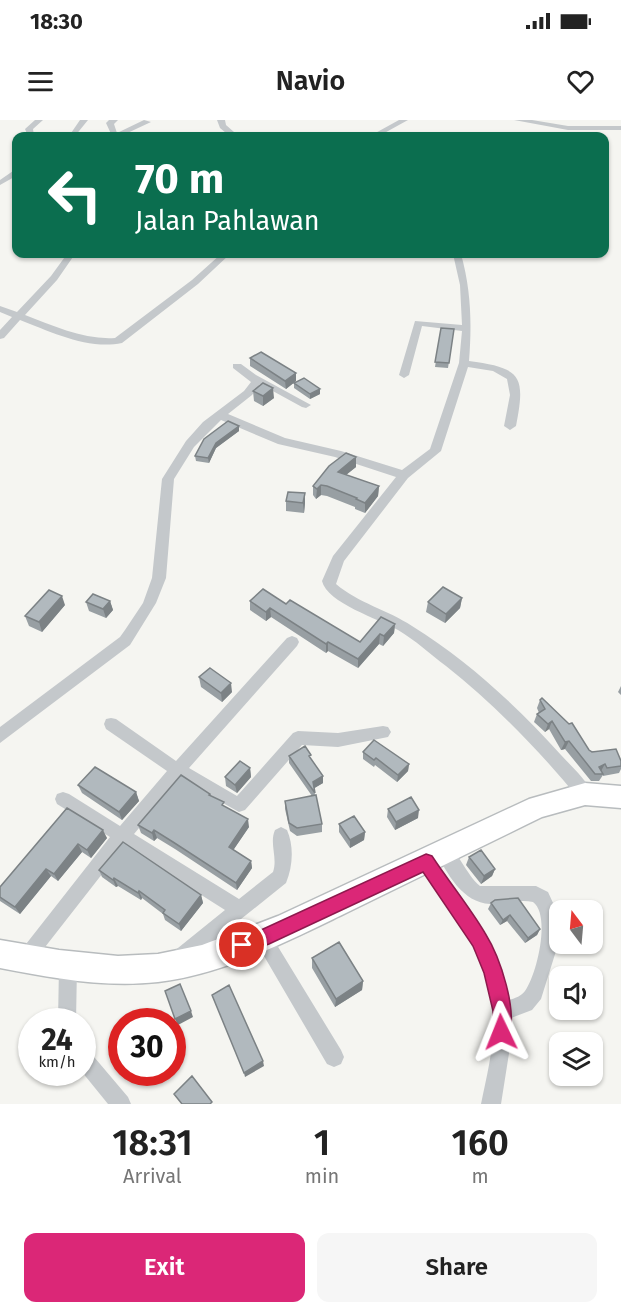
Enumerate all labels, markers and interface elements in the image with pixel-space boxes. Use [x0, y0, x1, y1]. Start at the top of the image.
text: 18:30 [30, 8, 83, 35]
icon: menu [24, 65, 57, 98]
text: Navio [276, 65, 345, 97]
icon: heart [564, 65, 597, 98]
text: 70 m [135, 154, 224, 204]
icon: left [36, 156, 114, 234]
text: Jalan Pahlawan [135, 205, 320, 237]
north arrow [549, 900, 603, 954]
map controls [549, 900, 603, 1086]
pin [216, 919, 267, 970]
icon: arrive [225, 928, 258, 961]
button: sound [549, 966, 603, 1020]
position arrow [469, 1000, 533, 1064]
speed limit sign: 30 [108, 1008, 186, 1086]
text: 24 [41, 1022, 73, 1058]
button: layers [549, 1032, 603, 1086]
text: km/h [38, 1053, 76, 1071]
text: 18:31 [112, 1121, 193, 1165]
text: 1 [314, 1121, 330, 1165]
text: 160 [451, 1121, 509, 1165]
text: Arrival [123, 1164, 182, 1188]
text: min [305, 1164, 339, 1188]
text: m [472, 1164, 489, 1188]
button: Exit [24, 1233, 305, 1302]
button: Share [317, 1233, 597, 1302]

